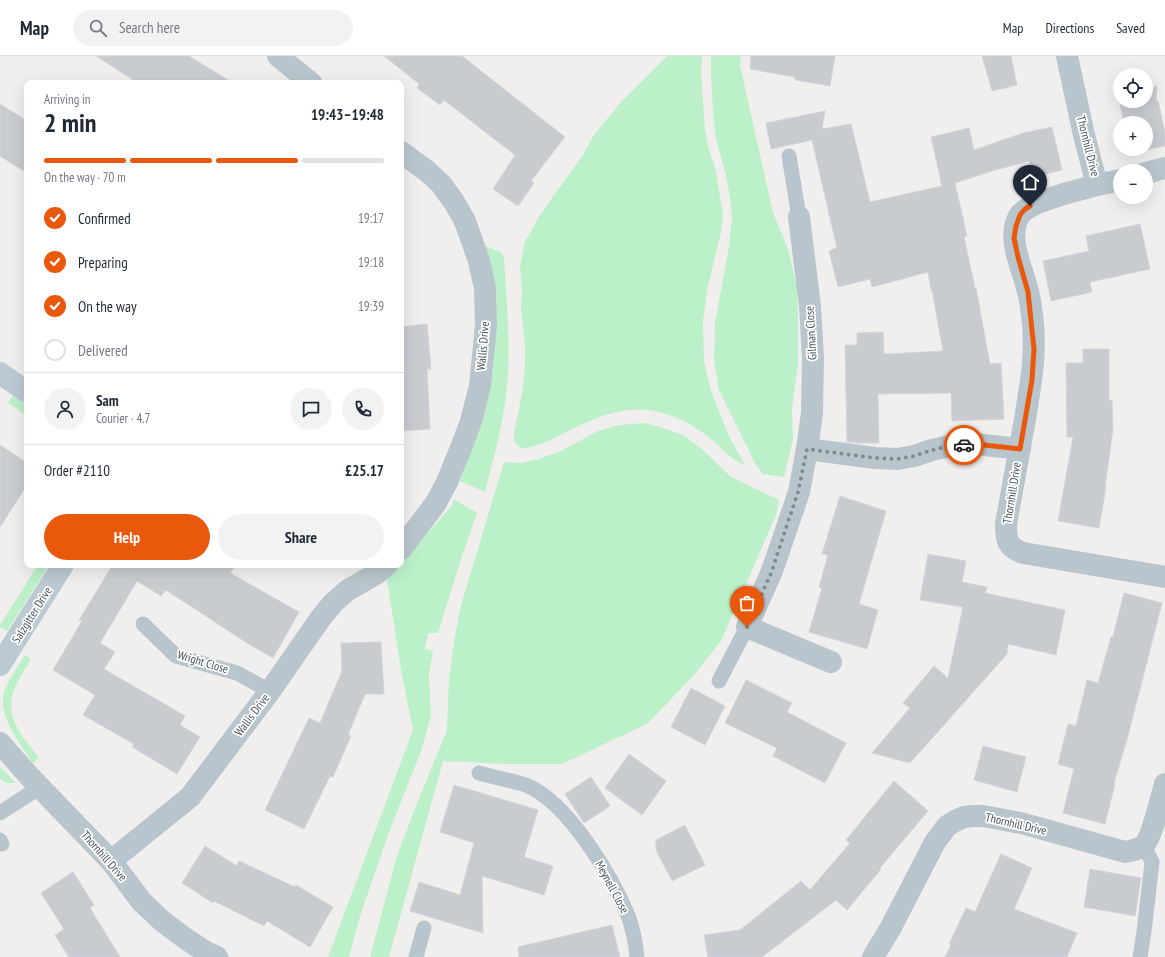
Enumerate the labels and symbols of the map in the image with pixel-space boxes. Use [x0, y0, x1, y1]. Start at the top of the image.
street label: Thornhill Drive [1074, 114, 1103, 178]
pin [1013, 165, 1047, 206]
street label: Gilman Close [802, 306, 819, 360]
street label: Wallis Drive [473, 321, 492, 371]
courier [944, 425, 984, 465]
street label: Thornhill Drive [999, 461, 1024, 525]
street label: Salzgitter Drive [8, 584, 55, 646]
pin [730, 586, 764, 627]
street label: Wright Close [176, 647, 230, 676]
street label: Wallis Drive [231, 691, 272, 739]
street label: Thornhill Drive [984, 809, 1048, 838]
street label: Thornhill Drive [78, 827, 130, 884]
street label: Meynell Close [592, 858, 633, 916]

